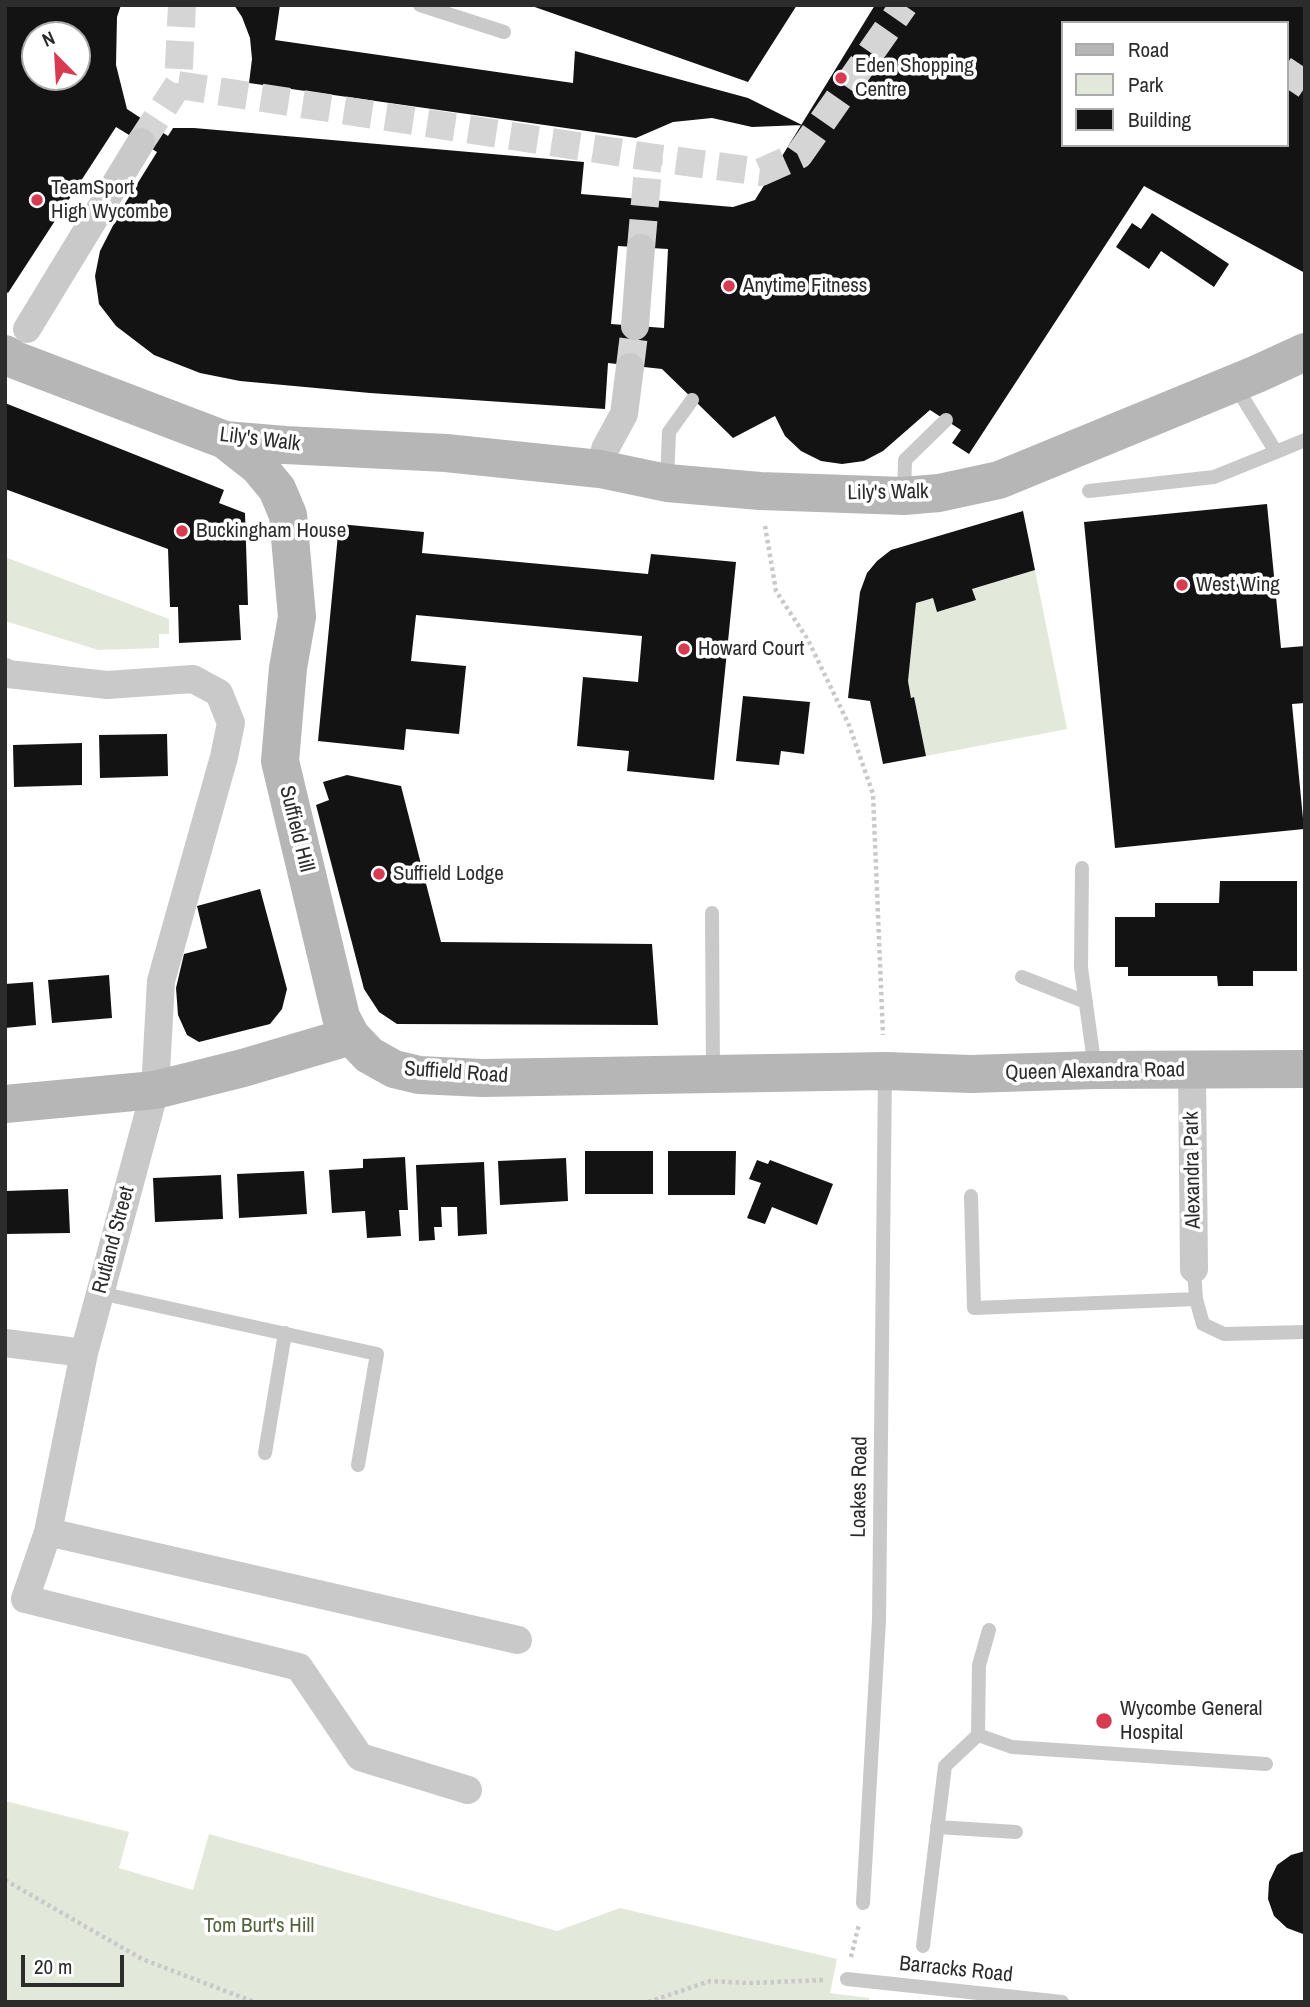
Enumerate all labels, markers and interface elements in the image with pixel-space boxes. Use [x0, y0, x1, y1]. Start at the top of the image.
north arrow [21, 21, 91, 91]
legend [1062, 21, 1289, 147]
text: N [38, 24, 59, 53]
text: Road [1128, 35, 1169, 64]
place label: Eden Shopping Centre [855, 53, 974, 103]
marker: Eden Shopping Centre [833, 70, 849, 86]
text: Park [1128, 70, 1163, 99]
text: Building [1128, 105, 1191, 134]
place label: TeamSport High Wycombe [51, 175, 169, 225]
marker: TeamSport High Wycombe [29, 192, 45, 208]
place label: Anytime Fitness [743, 273, 867, 299]
marker: Anytime Fitness [721, 278, 737, 294]
street label: Lily's Walk [218, 423, 302, 457]
street label: Lily's Walk [847, 480, 929, 506]
place label: Buckingham House [196, 518, 346, 544]
marker: Buckingham House [174, 523, 190, 539]
place label: West Wing [1196, 572, 1280, 598]
marker: West Wing [1174, 577, 1190, 593]
place label: Howard Court [698, 636, 804, 662]
marker: Howard Court [676, 641, 692, 657]
street label: Suffield Hill [273, 783, 319, 875]
place label: Suffield Lodge [393, 861, 504, 887]
marker: Suffield Lodge [371, 866, 387, 882]
street label: Suffield Road [403, 1057, 509, 1089]
street label: Queen Alexandra Road [1005, 1058, 1185, 1086]
street label: Alexandra Park [1179, 1111, 1207, 1229]
street label: Rutland Street [88, 1184, 140, 1296]
street label: Loakes Road [847, 1436, 873, 1538]
place label: Wycombe General Hospital [1120, 1696, 1262, 1746]
marker: Wycombe General Hospital [1094, 1711, 1114, 1731]
park label: Tom Burt's Hill [204, 1913, 314, 1939]
scale bar [24, 1940, 128, 1984]
text: 20 m [34, 1952, 72, 1981]
street label: Barracks Road [898, 1952, 1014, 1988]

